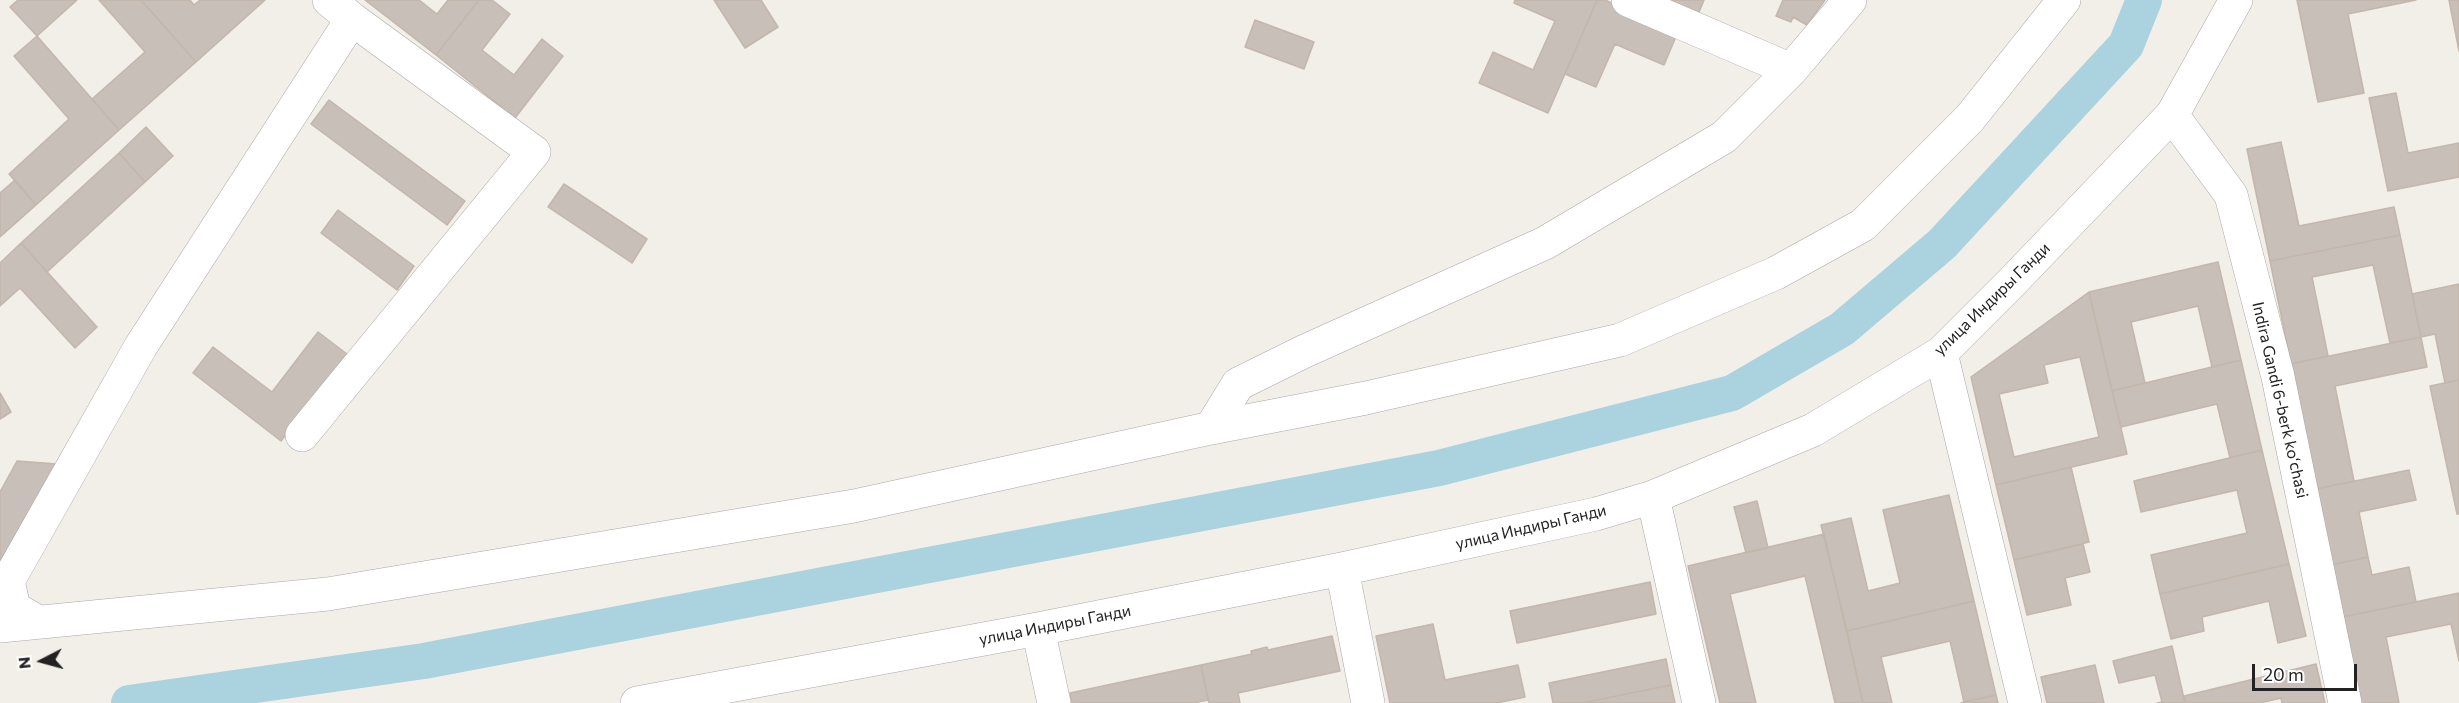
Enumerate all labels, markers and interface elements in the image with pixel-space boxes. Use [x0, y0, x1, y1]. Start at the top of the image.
street label: улица Индиры Ганди [1930, 239, 2054, 359]
street label: Indira Gandi 6-berk koʻchasi [2248, 300, 2312, 500]
street label: улица Индиры Ганди [1454, 500, 1608, 554]
street label: улица Индиры Ганди [977, 601, 1133, 649]
north arrow [12, 631, 72, 691]
scale bar [2255, 652, 2360, 690]
text: N [14, 656, 34, 670]
text: 20 m [2263, 663, 2304, 685]

